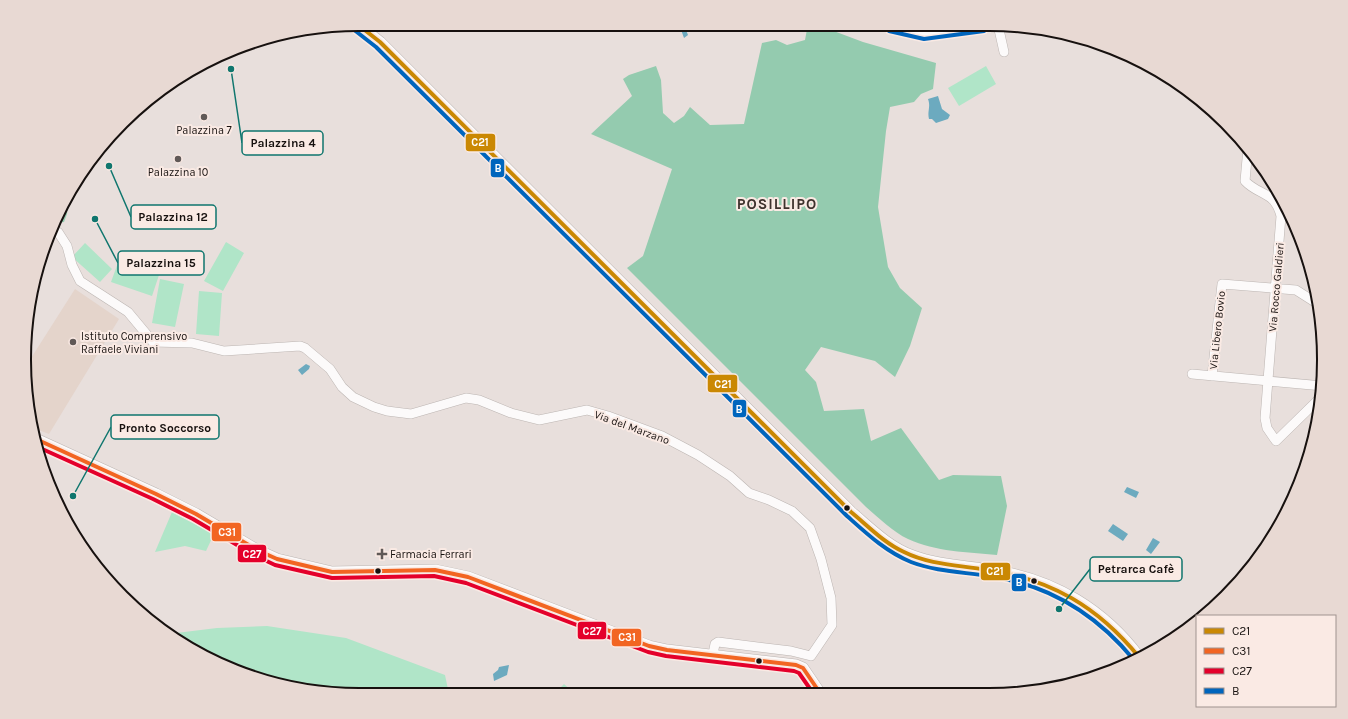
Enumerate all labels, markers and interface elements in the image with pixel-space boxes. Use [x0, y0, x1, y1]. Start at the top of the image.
marker: Palazzina 7 [199, 112, 209, 122]
place label: Palazzina 7 [176, 124, 232, 137]
callout: Palazzina 4 [242, 131, 323, 155]
line badge: C21 [465, 133, 496, 152]
text: Palazzina 4 [250, 136, 316, 150]
text: C21 [471, 136, 489, 149]
marker: Palazzina 10 [173, 154, 183, 164]
line badge: B [490, 158, 505, 178]
text: B [494, 162, 502, 175]
place label: Palazzina 10 [148, 166, 208, 179]
district label: POSILLIPO [737, 195, 817, 213]
callout: Palazzina 12 [131, 205, 216, 229]
text: Palazzina 12 [138, 210, 208, 224]
street label: Via Rocco Galdieri [1266, 242, 1287, 332]
callout: Palazzina 15 [118, 251, 204, 275]
text: Palazzina 15 [126, 256, 196, 270]
street label: Via Libero Bovio [1207, 290, 1228, 370]
place label: Istituto Comprensivo Raffaele Viviani [81, 330, 187, 356]
marker: Istituto Comprensivo Raffaele Viviani [68, 337, 78, 347]
line badge: C21 [707, 374, 738, 393]
text: C21 [714, 378, 732, 391]
line badge: B [732, 399, 747, 418]
text: B [735, 403, 743, 416]
street label: Via del Marzano [592, 408, 671, 447]
callout: Pronto Soccorso [111, 415, 219, 439]
text: Pronto Soccorso [119, 421, 211, 435]
unlabelled marker [842, 503, 852, 513]
line badge: C31 [211, 522, 242, 542]
text: C31 [218, 526, 236, 539]
line badge: C27 [237, 544, 267, 563]
text: C27 [242, 548, 262, 561]
place label: Farmacia Ferrari [390, 548, 472, 561]
marker: Farmacia Ferrari [377, 549, 387, 559]
callout: Petrarca Cafè [1090, 557, 1182, 581]
line badge: C21 [980, 562, 1011, 581]
text: Petrarca Cafè [1098, 562, 1174, 576]
text: C21 [986, 565, 1004, 578]
unlabelled marker [373, 566, 383, 576]
line badge: B [1011, 573, 1027, 592]
text: B [1015, 576, 1023, 589]
unlabelled marker [1029, 576, 1039, 586]
legend [1196, 615, 1336, 707]
line badge: C27 [577, 621, 607, 640]
text: C21 [1232, 624, 1250, 638]
text: C27 [582, 625, 602, 638]
line badge: C31 [611, 628, 642, 647]
text: C31 [618, 631, 636, 644]
text: C31 [1232, 644, 1250, 658]
unlabelled marker [754, 656, 764, 666]
text: C27 [1232, 664, 1252, 678]
text: B [1232, 684, 1239, 698]

